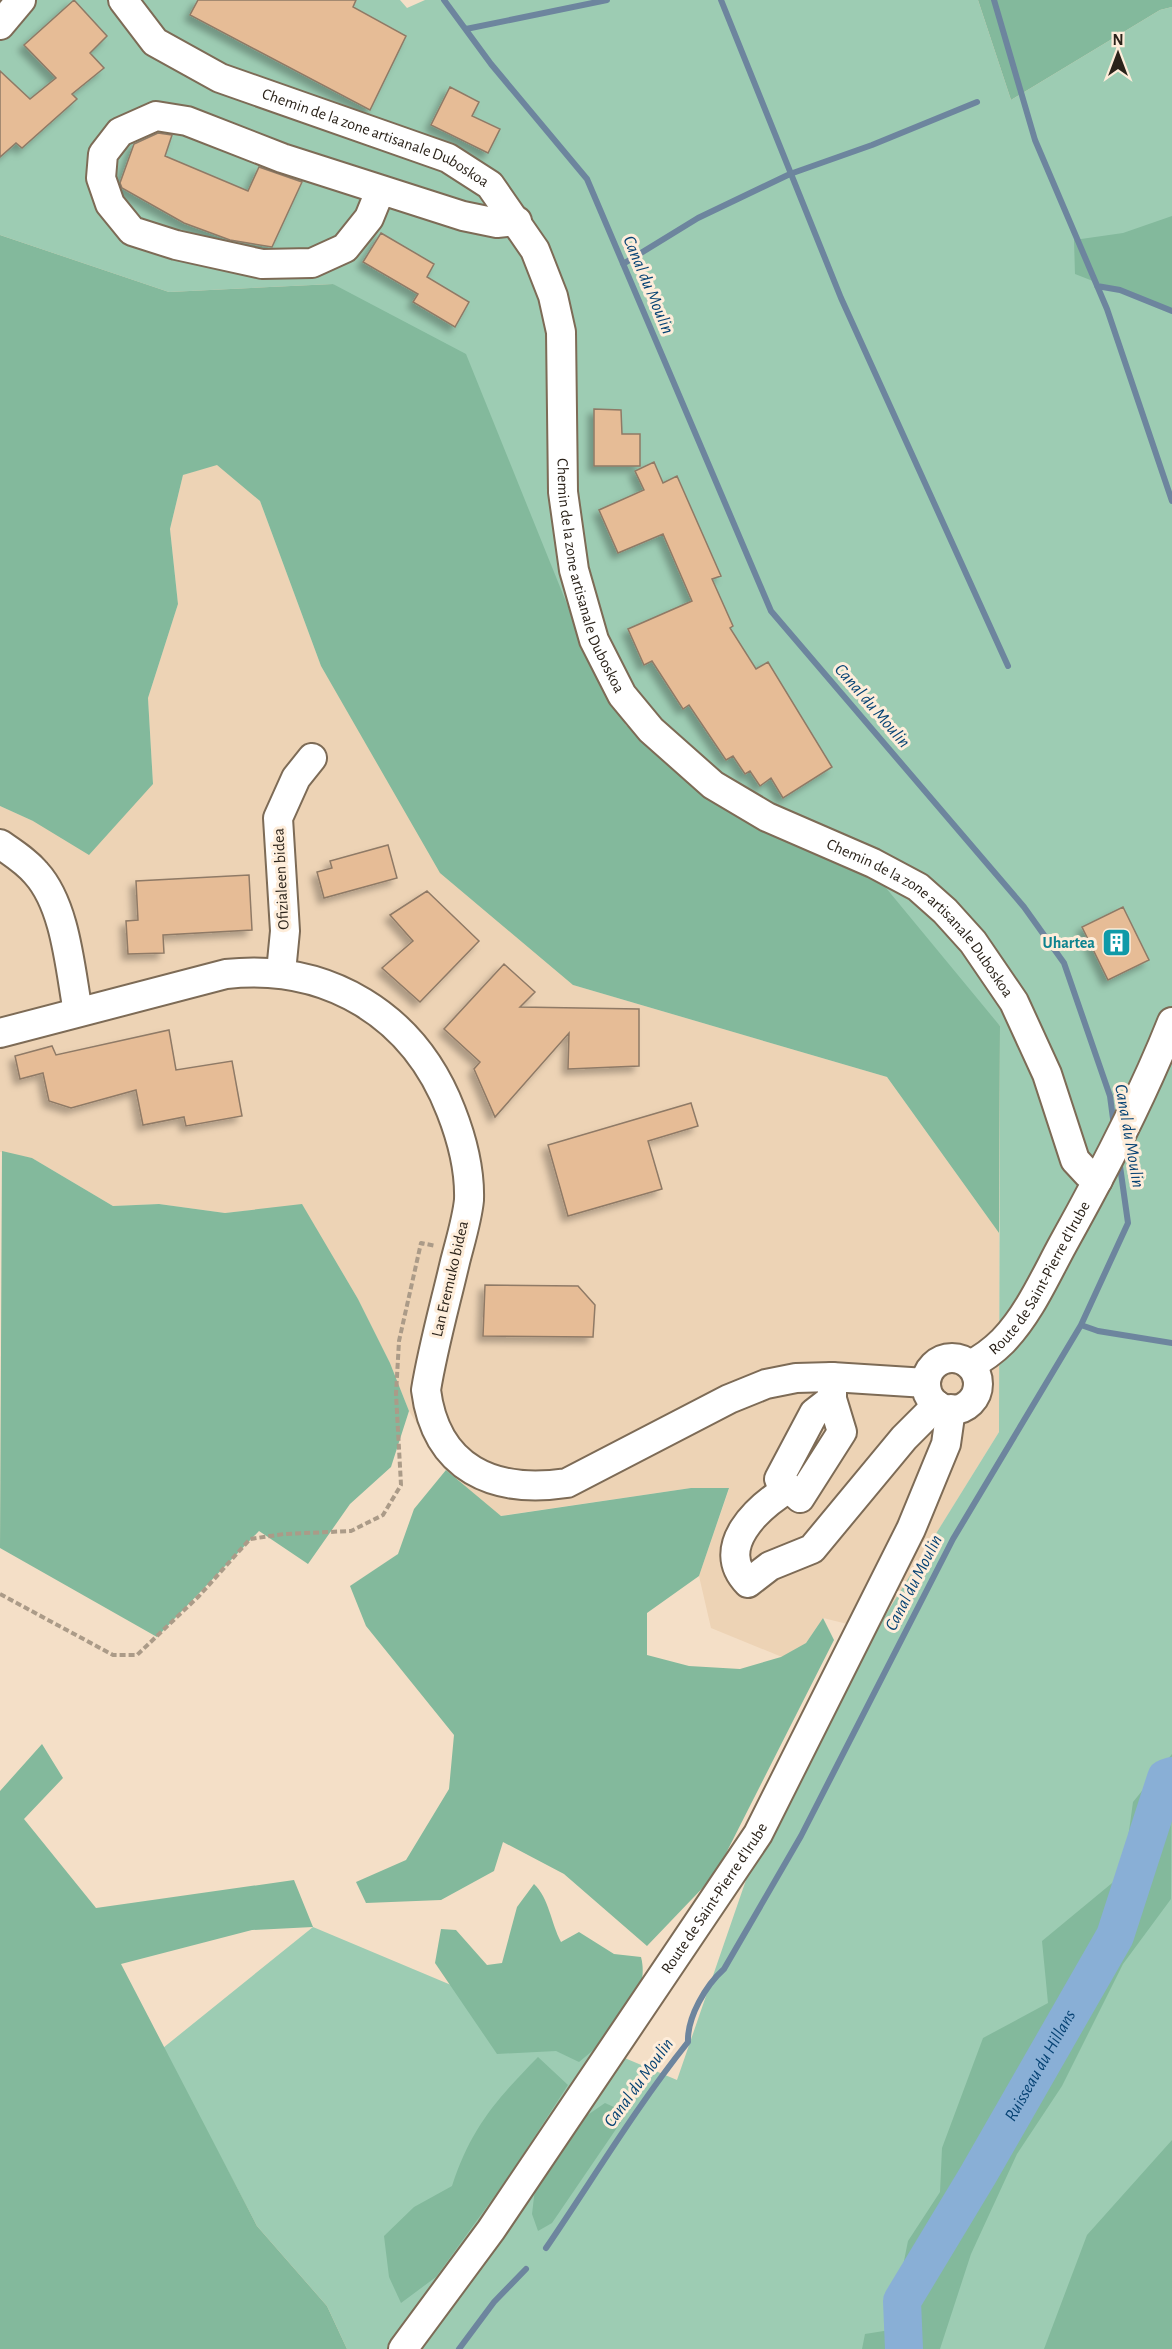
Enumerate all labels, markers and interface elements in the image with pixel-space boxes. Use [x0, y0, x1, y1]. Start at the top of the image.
north arrow [1088, 24, 1148, 84]
text: N [1112, 32, 1124, 48]
street label: Chemin de la zone artisanale Duboskoa [260, 85, 492, 190]
water label: Canal du Moulin [619, 233, 677, 337]
street label: Chemin de la zone artisanale Duboskoa [555, 458, 627, 695]
water label: Canal du Moulin [831, 661, 913, 751]
street label: Ofizialeen bidea [270, 828, 292, 930]
street label: Chemin de la zone artisanale Duboskoa [824, 836, 1016, 1000]
building icon: Uhartea [1100, 927, 1132, 959]
place label: Uhartea [1042, 935, 1095, 951]
water label: Canal du Moulin [1111, 1083, 1147, 1189]
street label: Route de Saint-Pierre d'Irube [986, 1199, 1093, 1358]
street label: Lan Eremuko bidea [429, 1219, 471, 1339]
water label: Canal du Moulin [882, 1532, 946, 1634]
street label: Route de Saint-Pierre d'Irube [658, 1820, 770, 1976]
water label: Ruisseau du Hillans [1002, 2007, 1080, 2124]
water label: Canal du Moulin [601, 2035, 677, 2131]

